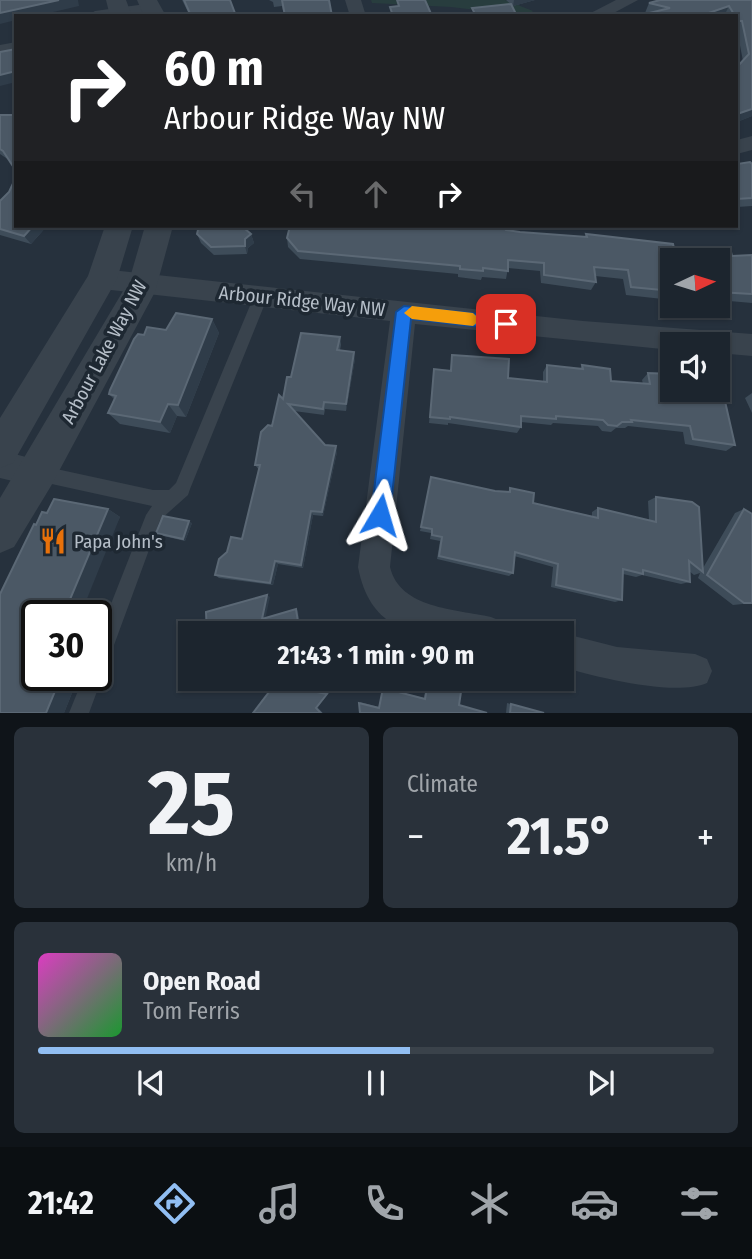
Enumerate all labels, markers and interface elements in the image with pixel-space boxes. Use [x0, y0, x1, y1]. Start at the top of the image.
text: 60 m [164, 39, 264, 98]
icon: right [49, 42, 140, 133]
text: Arbour Ridge Way NW [164, 99, 445, 137]
icon: left [284, 175, 322, 213]
icon: ahead [357, 175, 395, 213]
icon: right [430, 175, 468, 213]
north arrow [660, 248, 730, 318]
map controls [660, 248, 730, 402]
street label: Arbour Lake Way NW [56, 276, 152, 428]
street label: Arbour Ridge Way NW [218, 281, 386, 321]
pin [476, 294, 536, 354]
icon: arrive [487, 305, 525, 343]
button: sound [660, 332, 730, 402]
position arrow [343, 478, 417, 552]
restaurant icon: Papa John's [38, 526, 68, 556]
place label: Papa John's [74, 530, 163, 553]
speed limit sign: 30 [21, 600, 112, 691]
text: 21:43 · 1 min · 90 m [278, 640, 474, 671]
text: 25 [148, 749, 235, 858]
text: Climate [407, 770, 478, 798]
text: 21.5° [507, 805, 614, 868]
text: − [407, 814, 424, 860]
text: + [697, 814, 714, 860]
text: km/h [166, 849, 217, 877]
text: Open Road [143, 966, 261, 997]
text: Tom Ferris [143, 997, 240, 1025]
icon: previous [132, 1064, 170, 1102]
icon: pause [357, 1064, 395, 1102]
icon: next [582, 1064, 620, 1102]
icon: directions [150, 1179, 199, 1228]
icon: music [255, 1179, 304, 1228]
icon: phone [360, 1179, 409, 1228]
icon: climate [465, 1179, 514, 1228]
icon: car [570, 1179, 619, 1228]
icon: filters [675, 1179, 724, 1228]
text: 21:42 [28, 1184, 94, 1222]

